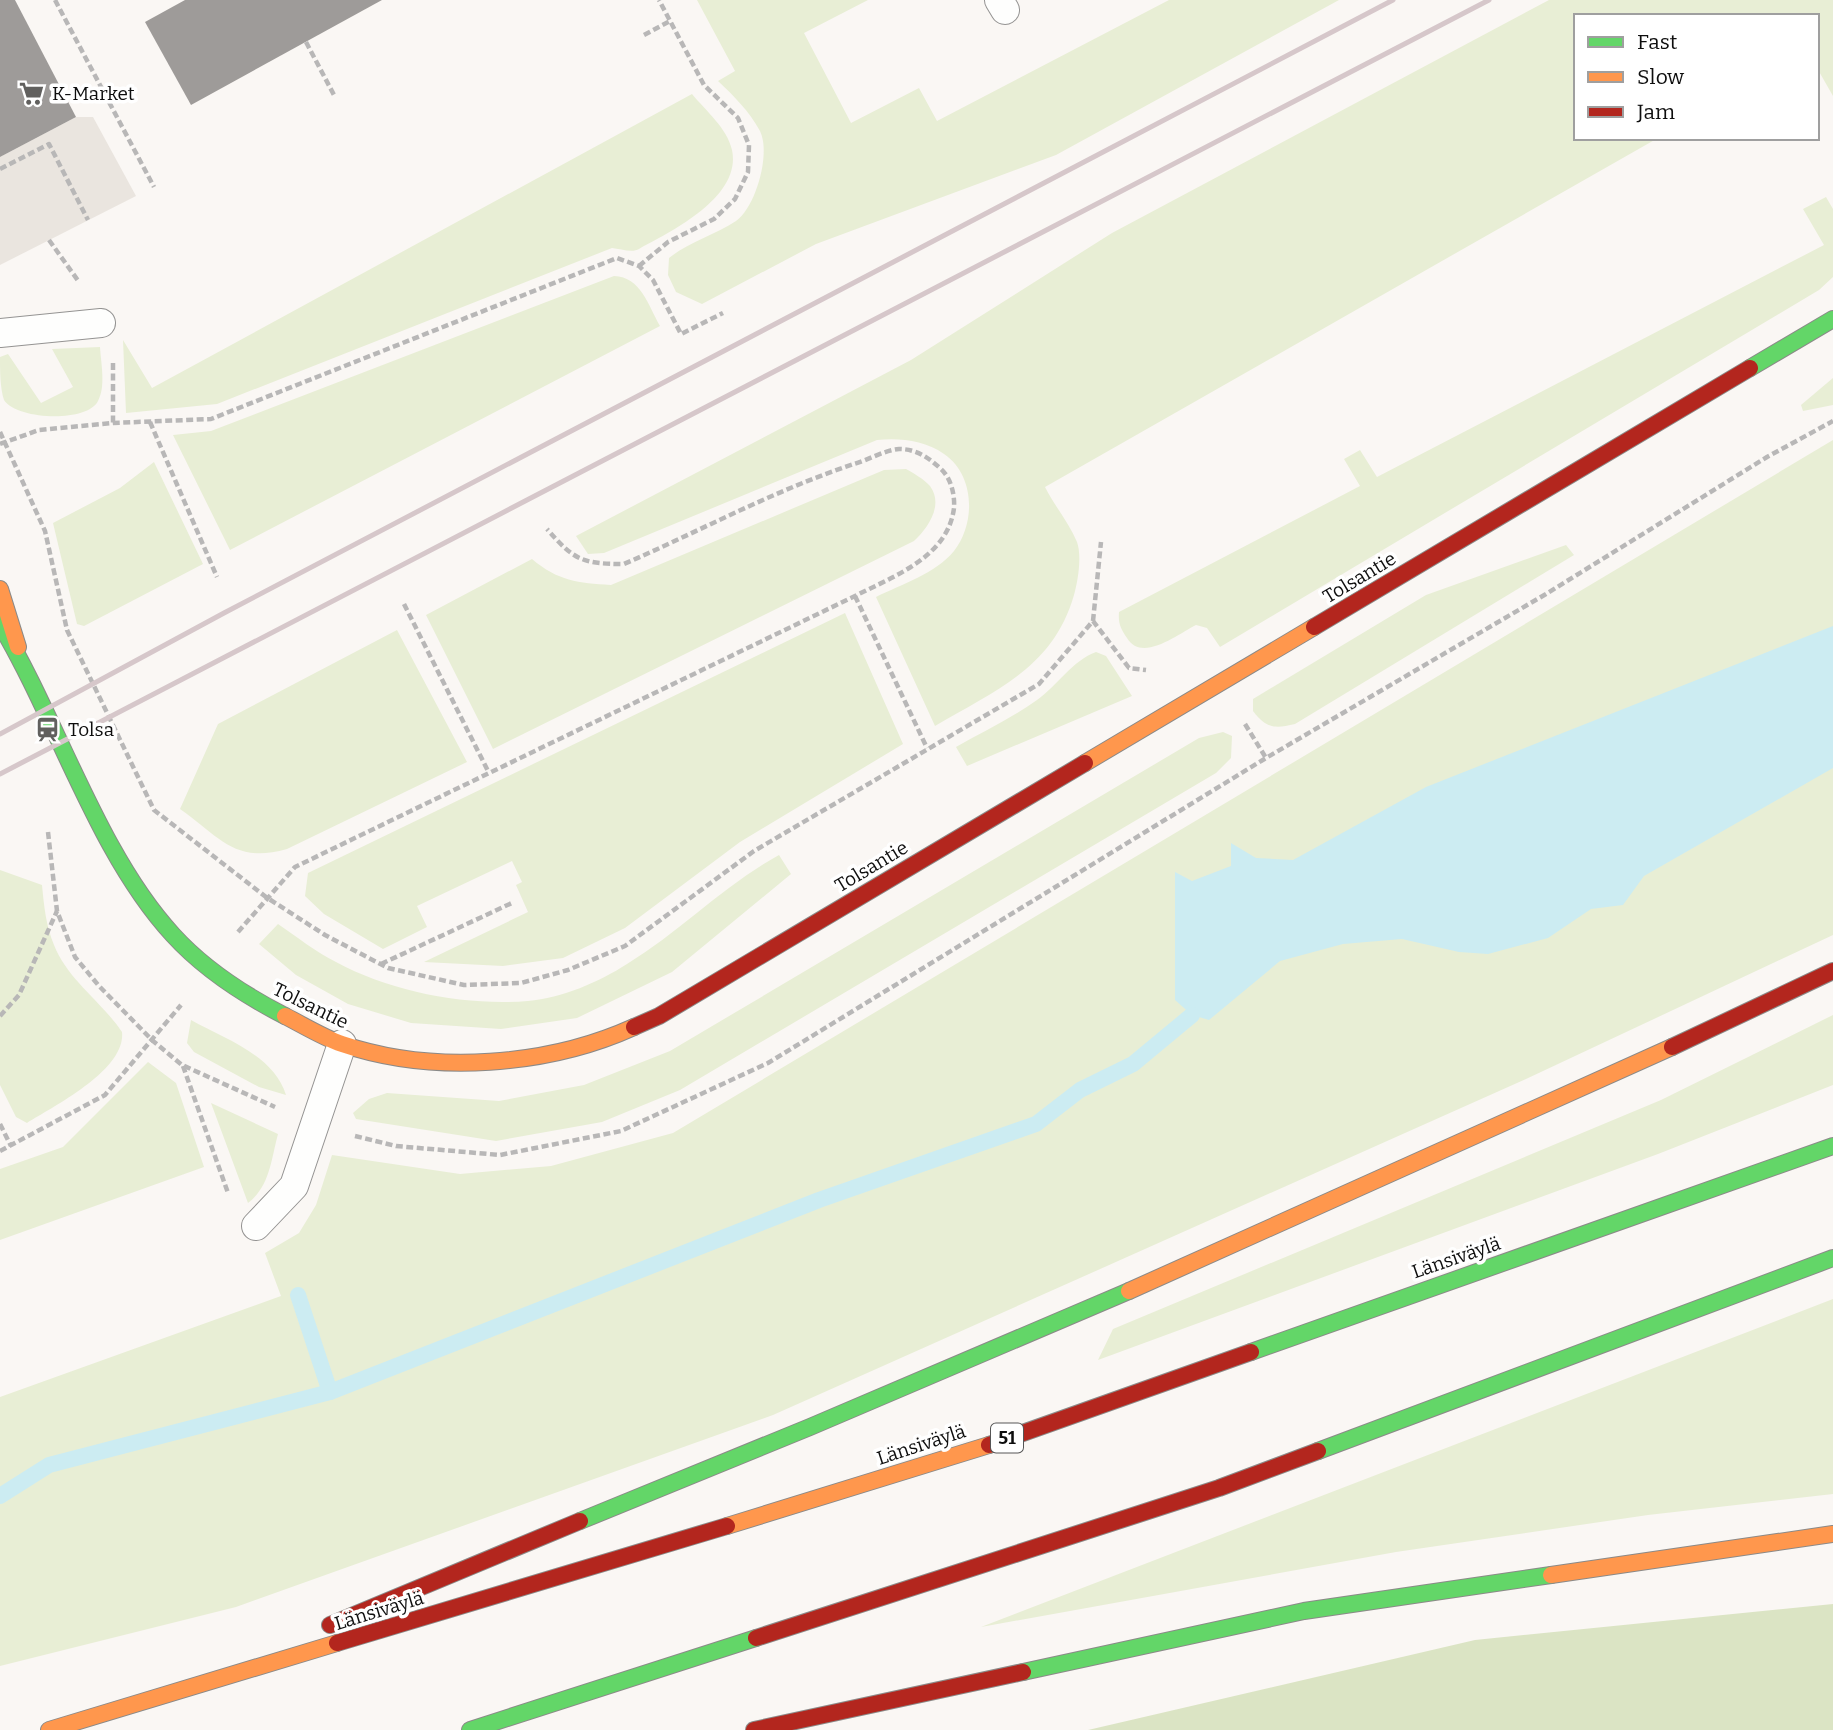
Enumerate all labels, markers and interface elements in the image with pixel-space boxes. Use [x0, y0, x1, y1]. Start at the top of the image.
legend [1574, 14, 1819, 140]
text: Fast [1637, 29, 1678, 55]
text: Slow [1637, 64, 1684, 90]
supermarket icon: K-Market [18, 79, 46, 107]
place label: K-Market [52, 82, 135, 105]
text: Jam [1636, 99, 1675, 125]
street label: Tolsantie [1319, 547, 1400, 608]
station icon: Tolsa [34, 715, 62, 743]
place label: Tolsa [68, 718, 115, 741]
street label: Tolsantie [831, 836, 912, 897]
street label: Tolsantie [269, 977, 352, 1034]
street label: Länsiväylä [1409, 1231, 1504, 1283]
street label: Länsiväylä [874, 1419, 969, 1470]
road number: 51 [991, 1423, 1023, 1452]
street label: Länsiväylä [332, 1586, 427, 1635]

